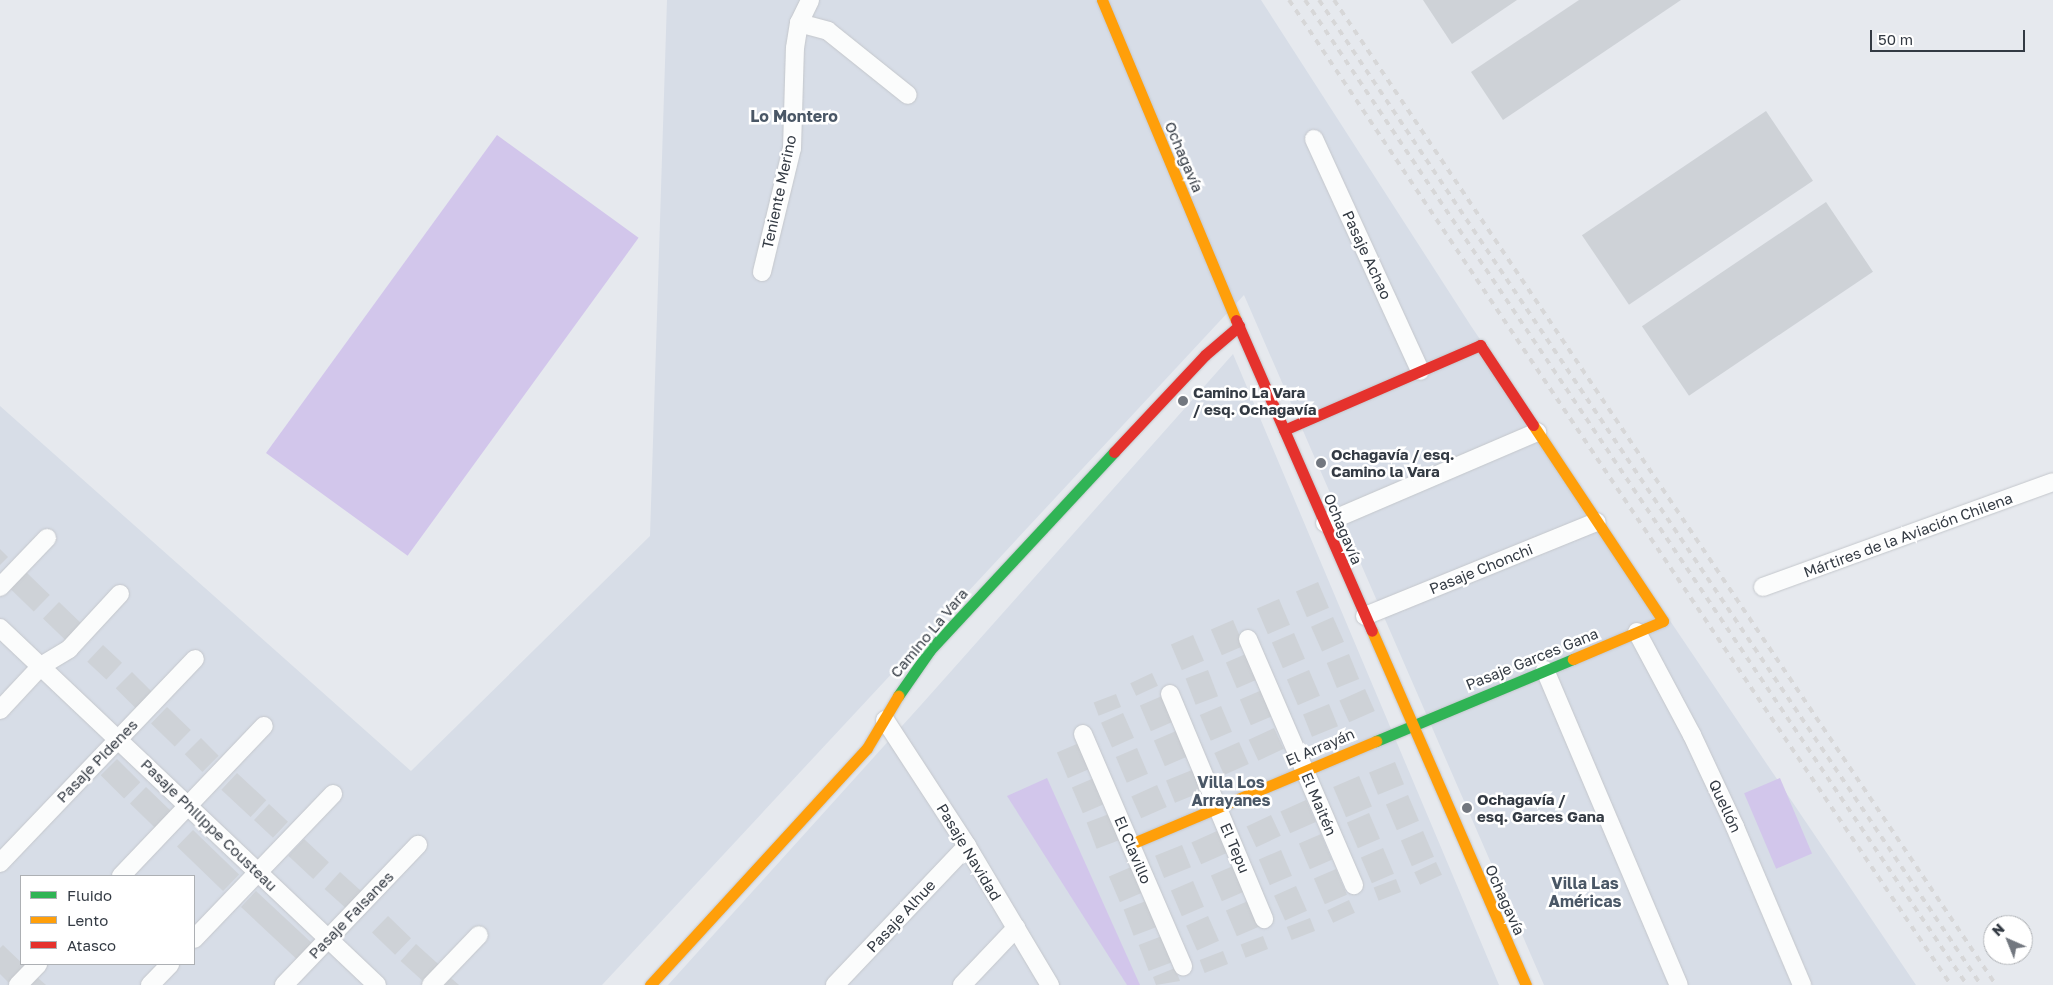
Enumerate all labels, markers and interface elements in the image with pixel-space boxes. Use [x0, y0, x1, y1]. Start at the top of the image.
scale bar [1873, 20, 2028, 52]
text: 50 m [1878, 30, 1913, 48]
district label: Lo Montero [750, 106, 838, 126]
street label: Ochagavía [1161, 119, 1207, 195]
street label: Teniente Merino [758, 133, 800, 251]
street label: Pasaje Achao [1339, 208, 1395, 302]
place label: Camino La Vara / esq. Ochagavía [1193, 383, 1316, 418]
marker: Camino La Vara / esq. Ochagavía [1177, 395, 1189, 407]
place label: Ochagavía / esq. Camino la Vara [1331, 445, 1454, 480]
marker: Ochagavía / esq. Camino la Vara [1315, 457, 1327, 469]
street label: Mártires de la Aviación Chilena [1801, 489, 2015, 581]
street label: Ochagavía [1320, 491, 1366, 567]
street label: Pasaje Chonchi [1427, 540, 1535, 598]
street label: Camino La Vara [887, 585, 971, 681]
street label: Pasaje Garces Gana [1463, 624, 1601, 694]
street label: Pasaje Pidenes [53, 716, 141, 806]
street label: El Arrayán [1283, 724, 1357, 770]
street label: Pasaje Philippe Cousteau [137, 755, 281, 895]
street label: El Maitén [1298, 770, 1340, 838]
district label: Villa Los Arrayanes [1191, 772, 1271, 810]
street label: Quellón [1705, 777, 1745, 835]
place label: Ochagavía / esq. Garces Gana [1477, 790, 1604, 825]
street label: Pasaje Navidad [933, 800, 1005, 904]
marker: Ochagavía / esq. Garces Gana [1461, 802, 1473, 814]
street label: El Clavillo [1111, 813, 1155, 887]
street label: El Tepu [1216, 820, 1254, 876]
street label: Ochagavía [1481, 862, 1529, 938]
street label: Pasaje Faisanes [305, 868, 397, 962]
district label: Villa Las Américas [1549, 873, 1621, 911]
legend [20, 875, 195, 965]
street label: Pasaje Alhue [863, 876, 939, 956]
text: Fluido [67, 886, 112, 904]
text: Lento [67, 911, 108, 929]
north arrow [1983, 915, 2033, 965]
text: N [1988, 920, 2008, 939]
text: Atasco [67, 936, 116, 954]

